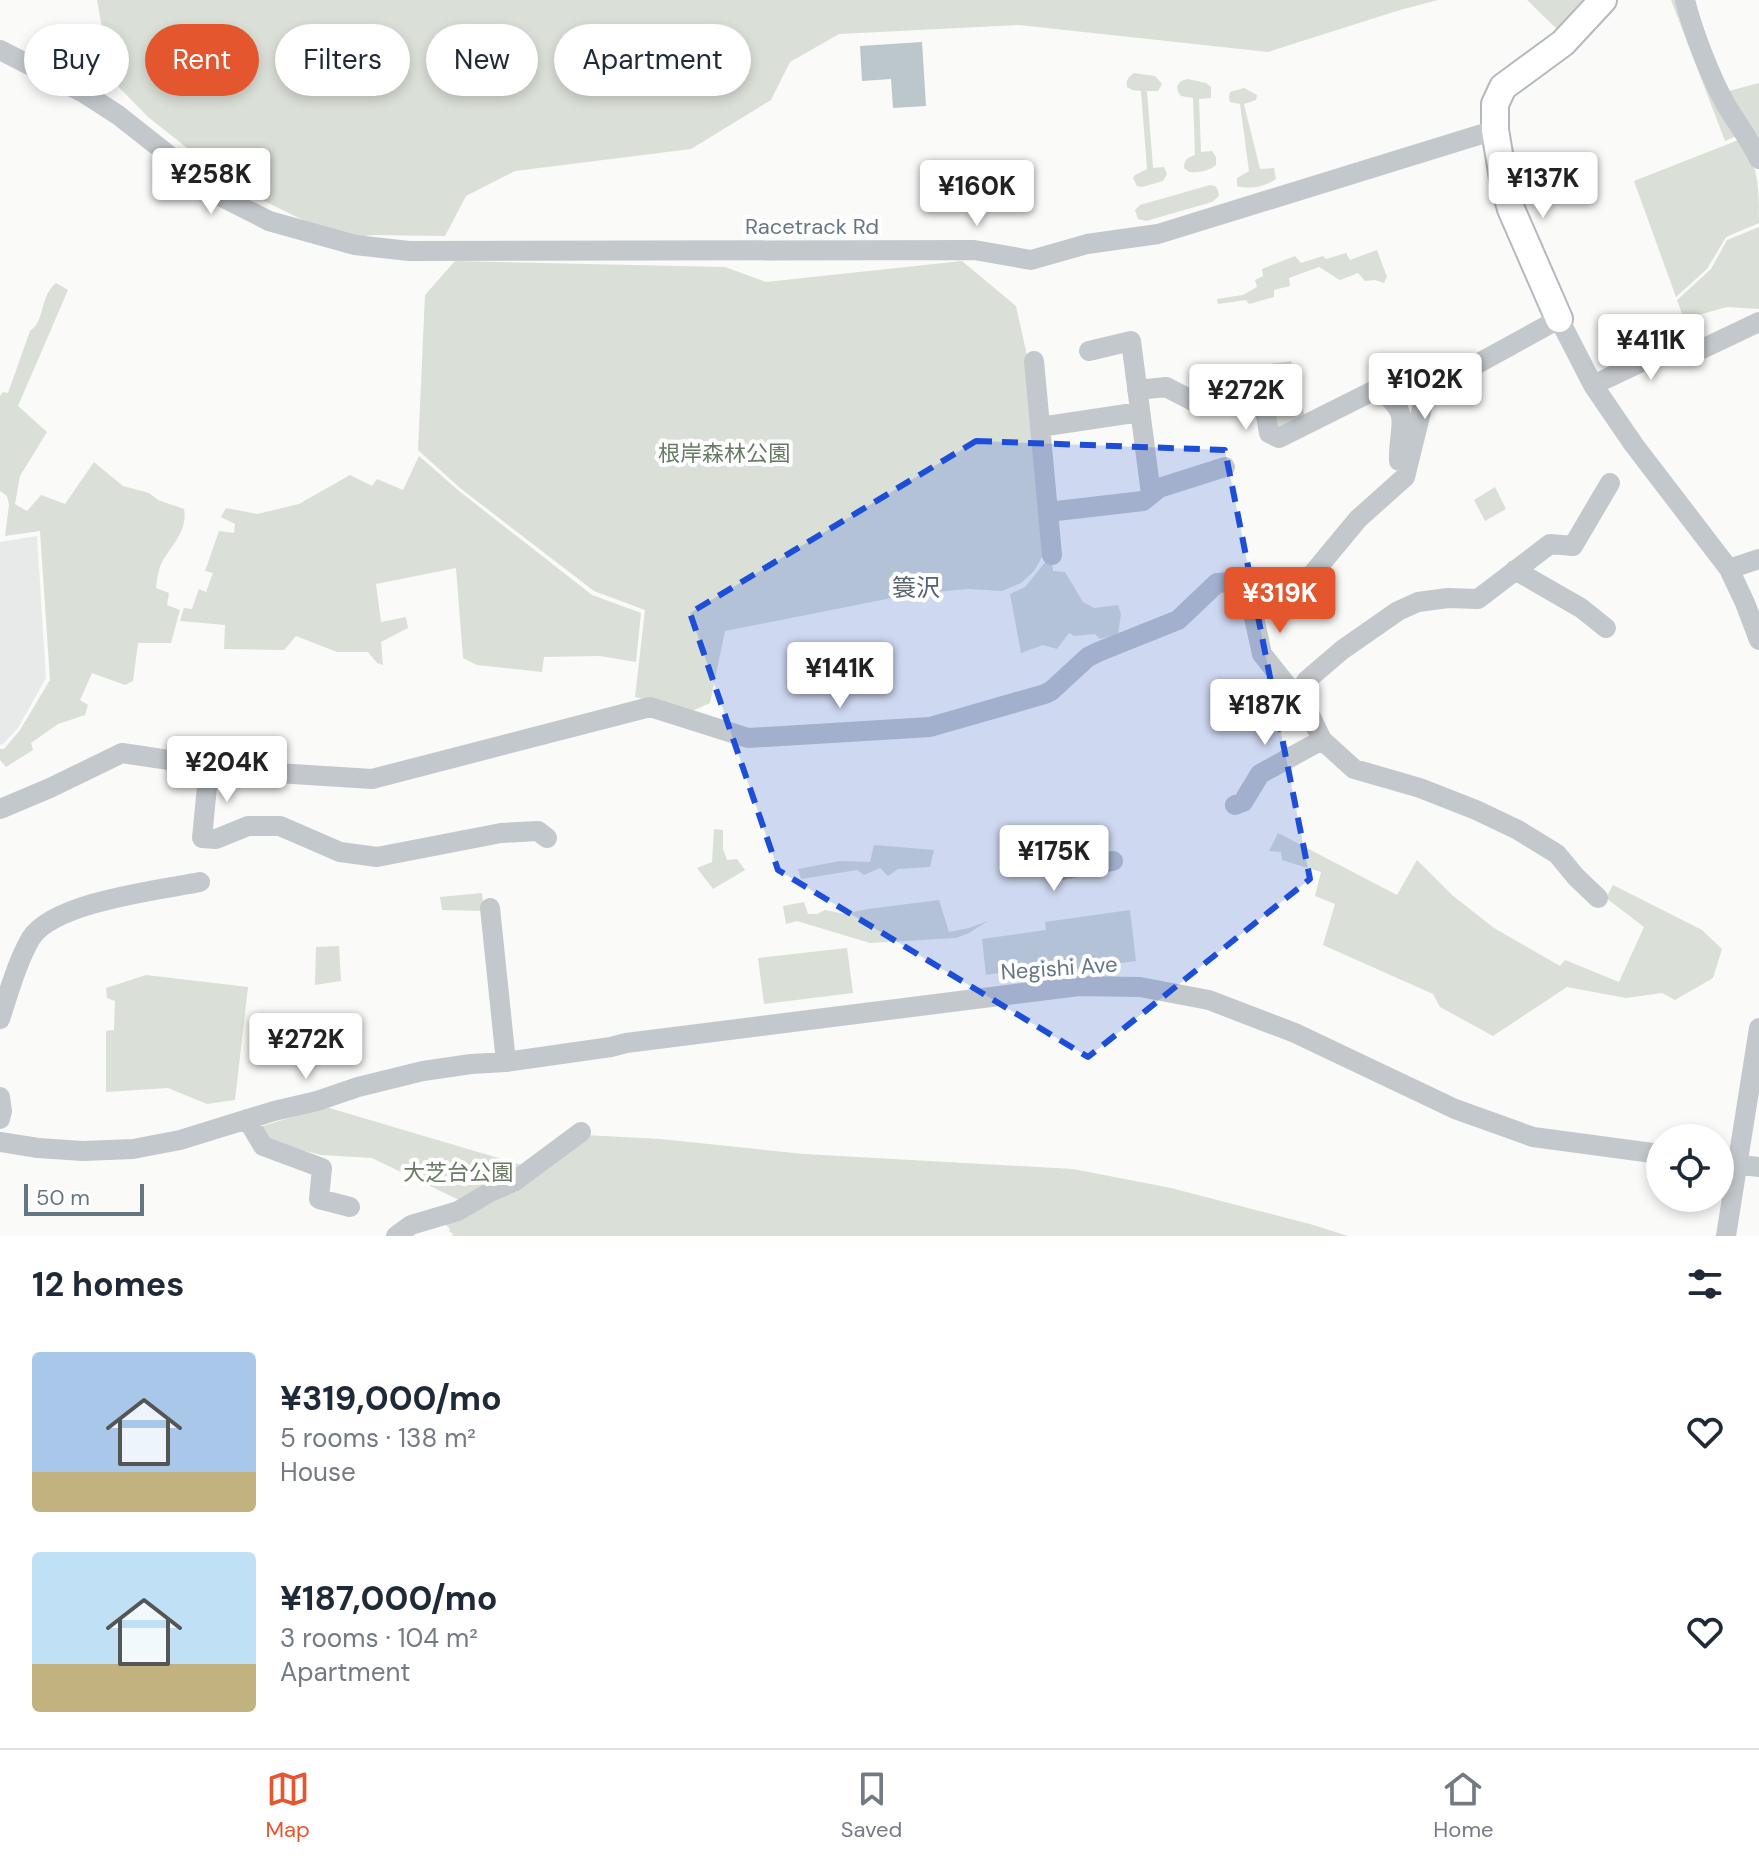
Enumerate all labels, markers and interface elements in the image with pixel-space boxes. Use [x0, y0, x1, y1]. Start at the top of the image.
chip: Buy [24, 24, 129, 96]
chip: Rent [145, 24, 259, 96]
chip: Filters [275, 24, 410, 96]
chip: New [426, 24, 538, 96]
chip: Apartment [554, 24, 751, 96]
pin: ¥258K [155, 148, 267, 216]
pin: ¥137K [1487, 152, 1599, 220]
text: ¥258K [170, 157, 252, 191]
pin: ¥160K [921, 160, 1033, 228]
text: ¥137K [1507, 161, 1579, 195]
text: ¥160K [938, 169, 1016, 203]
street label: Racetrack Rd [745, 212, 879, 241]
pin: ¥411K [1595, 314, 1707, 382]
text: ¥411K [1616, 323, 1686, 357]
pin: ¥102K [1369, 353, 1481, 421]
text: ¥102K [1387, 362, 1463, 396]
pin: ¥272K [1190, 364, 1302, 432]
text: ¥272K [1207, 373, 1285, 407]
park label: 根岸森林公園 [658, 439, 790, 468]
pin: ¥319K [1224, 567, 1336, 635]
district label: 簑沢 [892, 572, 940, 603]
text: ¥319K [1242, 576, 1318, 610]
pin: ¥141K [784, 642, 896, 710]
text: ¥141K [805, 651, 875, 685]
pin: ¥187K [1209, 679, 1321, 747]
text: ¥187K [1228, 688, 1302, 722]
pin: ¥204K [171, 736, 283, 804]
text: ¥204K [185, 745, 269, 779]
pin: ¥175K [998, 825, 1110, 893]
text: ¥175K [1018, 834, 1090, 868]
street label: Negishi Ave [1000, 949, 1118, 987]
pin: ¥272K [250, 1013, 362, 1081]
text: ¥272K [267, 1022, 345, 1056]
map controls [1646, 1124, 1734, 1212]
button: locate [1646, 1124, 1734, 1212]
park label: 大芝台公園 [403, 1158, 513, 1187]
scale bar [24, 1180, 144, 1216]
text: 50 m [36, 1183, 90, 1212]
text: 12 homes [32, 1262, 184, 1307]
icon: filters [1683, 1262, 1727, 1306]
text: ¥319,000/mo [280, 1376, 502, 1421]
icon: home [96, 1384, 192, 1480]
icon: heart [1683, 1410, 1727, 1454]
text: 5 rooms · 138 m² [280, 1421, 476, 1455]
text: House [280, 1455, 356, 1489]
text: ¥187,000/mo [280, 1576, 498, 1621]
icon: home [96, 1584, 192, 1680]
icon: heart [1683, 1610, 1727, 1654]
text: 3 rooms · 104 m² [280, 1621, 478, 1655]
text: Apartment [280, 1655, 411, 1689]
tab: Map [265, 1767, 310, 1844]
tab: Saved [841, 1767, 902, 1844]
tab: Home [1433, 1767, 1494, 1844]

